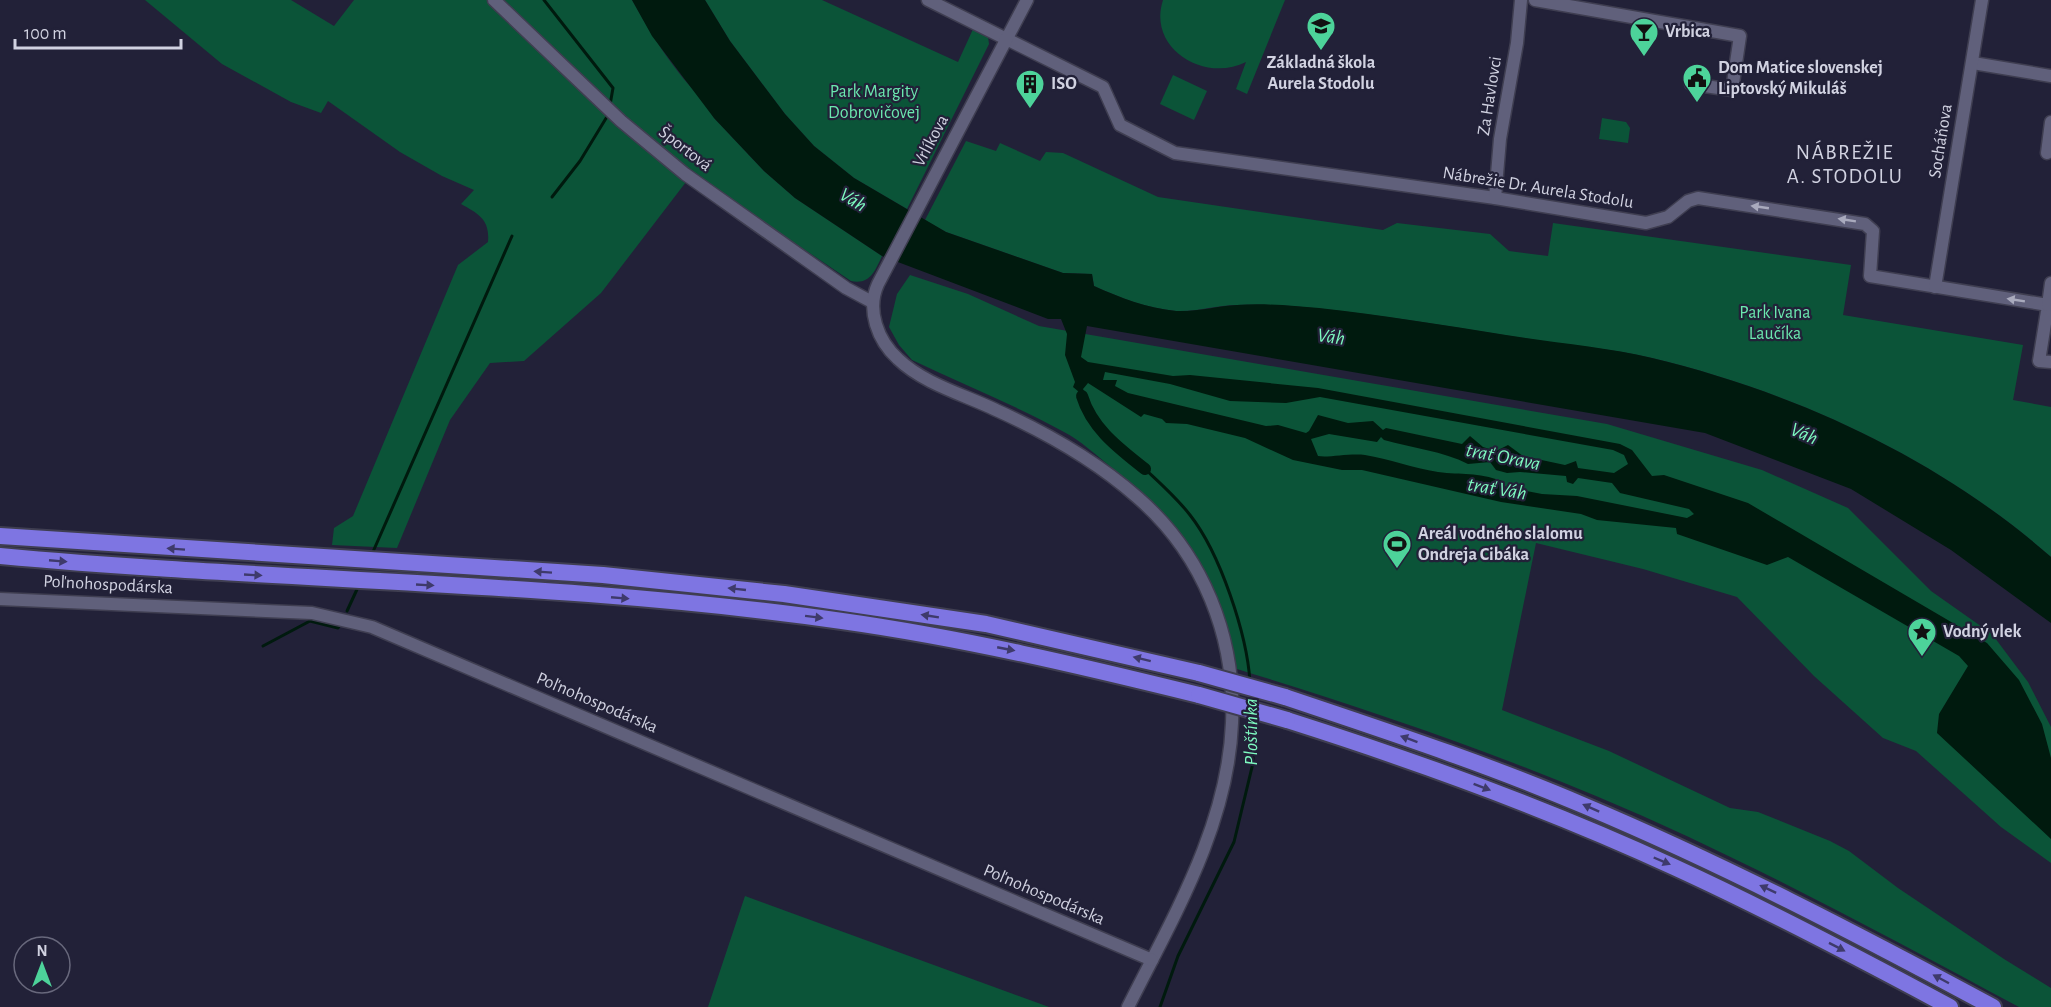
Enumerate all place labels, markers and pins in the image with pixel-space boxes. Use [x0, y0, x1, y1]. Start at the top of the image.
school or university icon: Základná škola Aurela Stodolu [1305, 10, 1337, 52]
bar icon: Vrbica [1628, 16, 1660, 58]
place label: Vrbica [1665, 23, 1711, 41]
place label: Základná škola Aurela Stodolu [1267, 54, 1376, 93]
place label: Dom Matice slovenskej Liptovský Mikuláš [1718, 59, 1883, 98]
public building icon: Dom Matice slovenskej Liptovský Mikuláš [1681, 62, 1713, 104]
building icon: ISO [1014, 68, 1046, 110]
place label: ISO [1051, 75, 1077, 93]
place label: Areál vodného slalomu Ondreja Cibáka [1418, 525, 1583, 564]
sports icon: Areál vodného slalomu Ondreja Cibáka [1381, 528, 1413, 570]
place icon: Vodný vlek [1906, 616, 1938, 658]
place label: Vodný vlek [1943, 623, 2021, 641]

